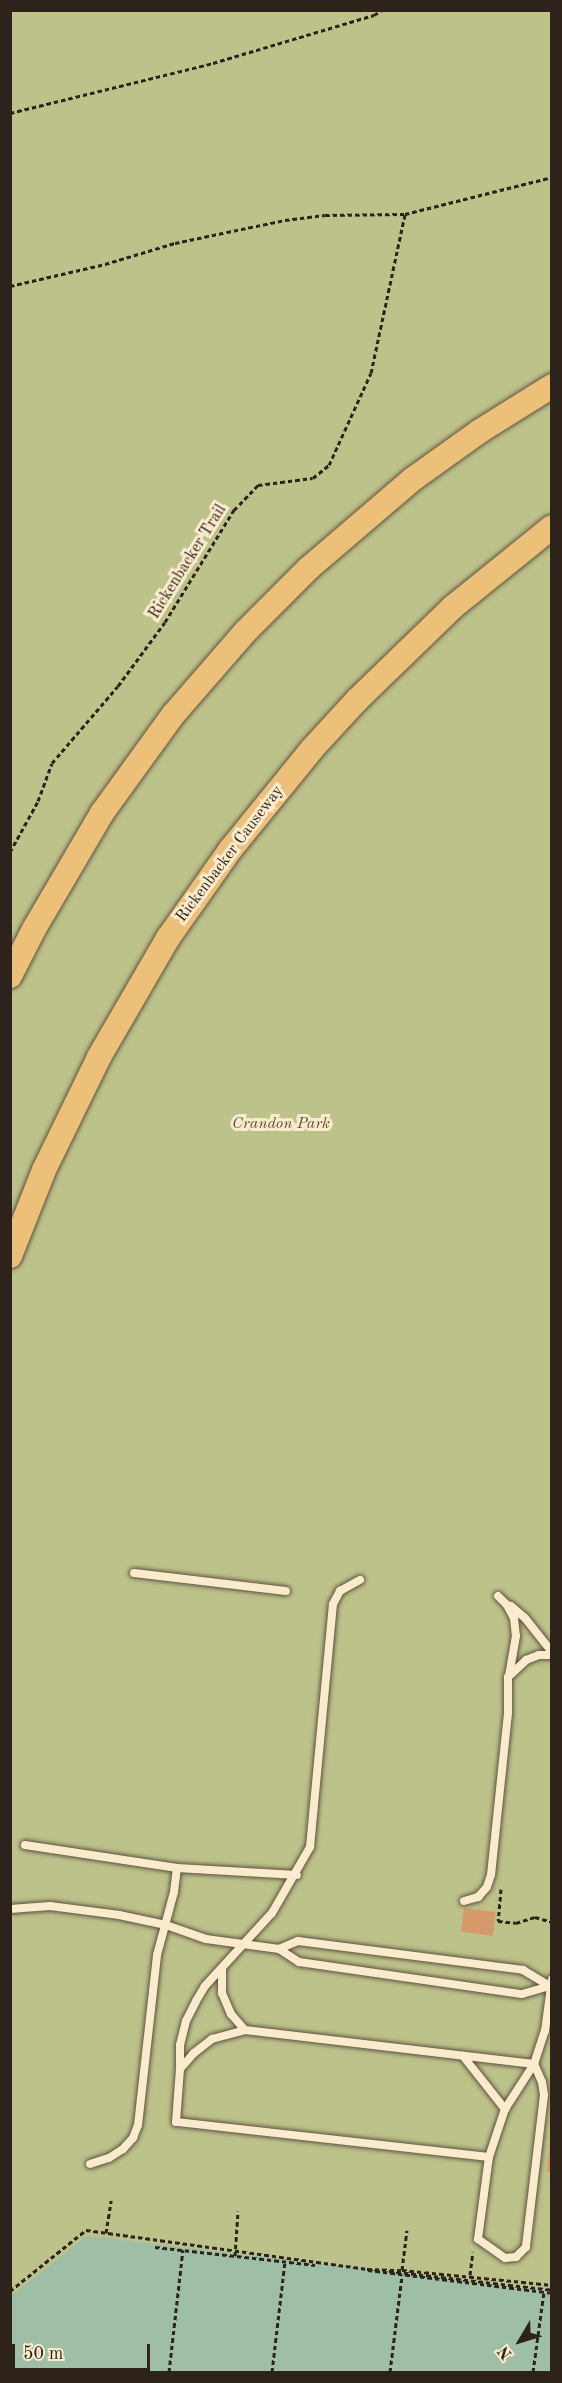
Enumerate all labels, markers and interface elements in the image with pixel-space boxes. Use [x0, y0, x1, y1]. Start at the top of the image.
street label: Rickenbacker Trail [145, 501, 231, 623]
street label: Rickenbacker Causeway [172, 782, 288, 926]
park label: Crandon Park [232, 1114, 330, 1134]
north arrow [490, 2311, 550, 2371]
scale bar [15, 2332, 153, 2370]
text: N [496, 2342, 516, 2362]
text: 50 m [23, 2345, 63, 2363]

